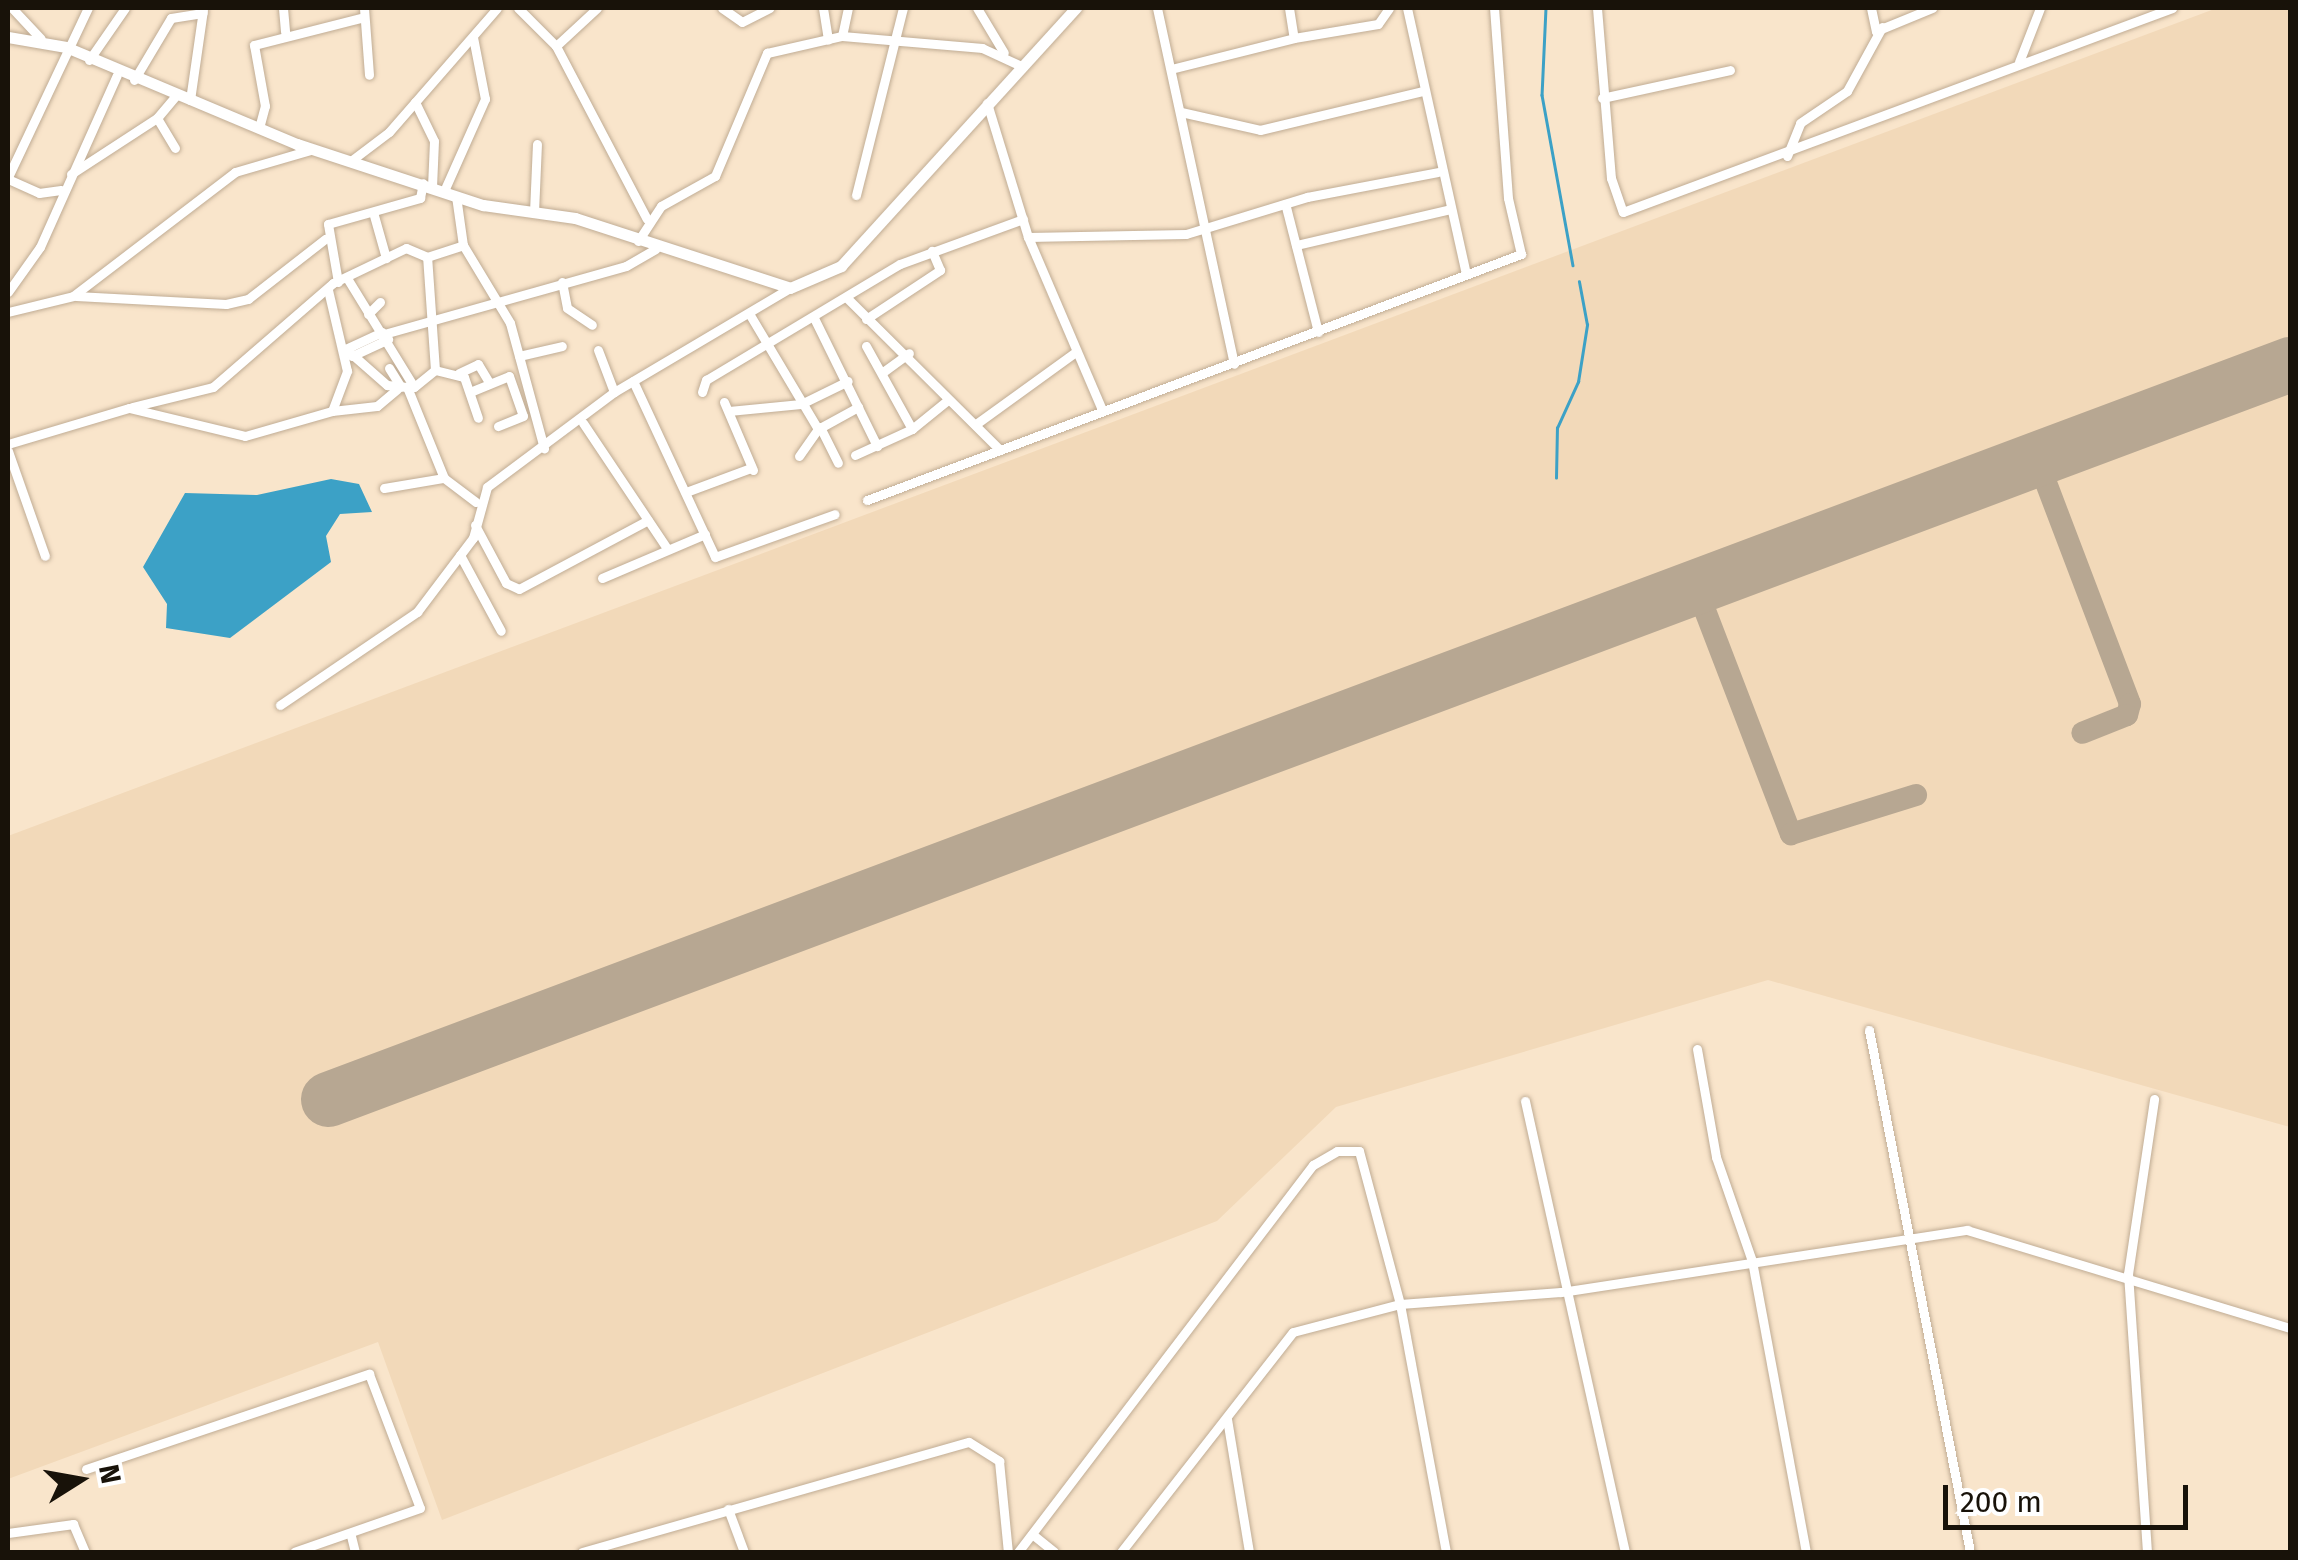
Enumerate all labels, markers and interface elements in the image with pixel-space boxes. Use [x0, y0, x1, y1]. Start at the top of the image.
north arrow [30, 1430, 130, 1530]
text: N [92, 1462, 128, 1486]
scale bar [1948, 1465, 2193, 1527]
text: 200 m [1960, 1484, 2042, 1520]

